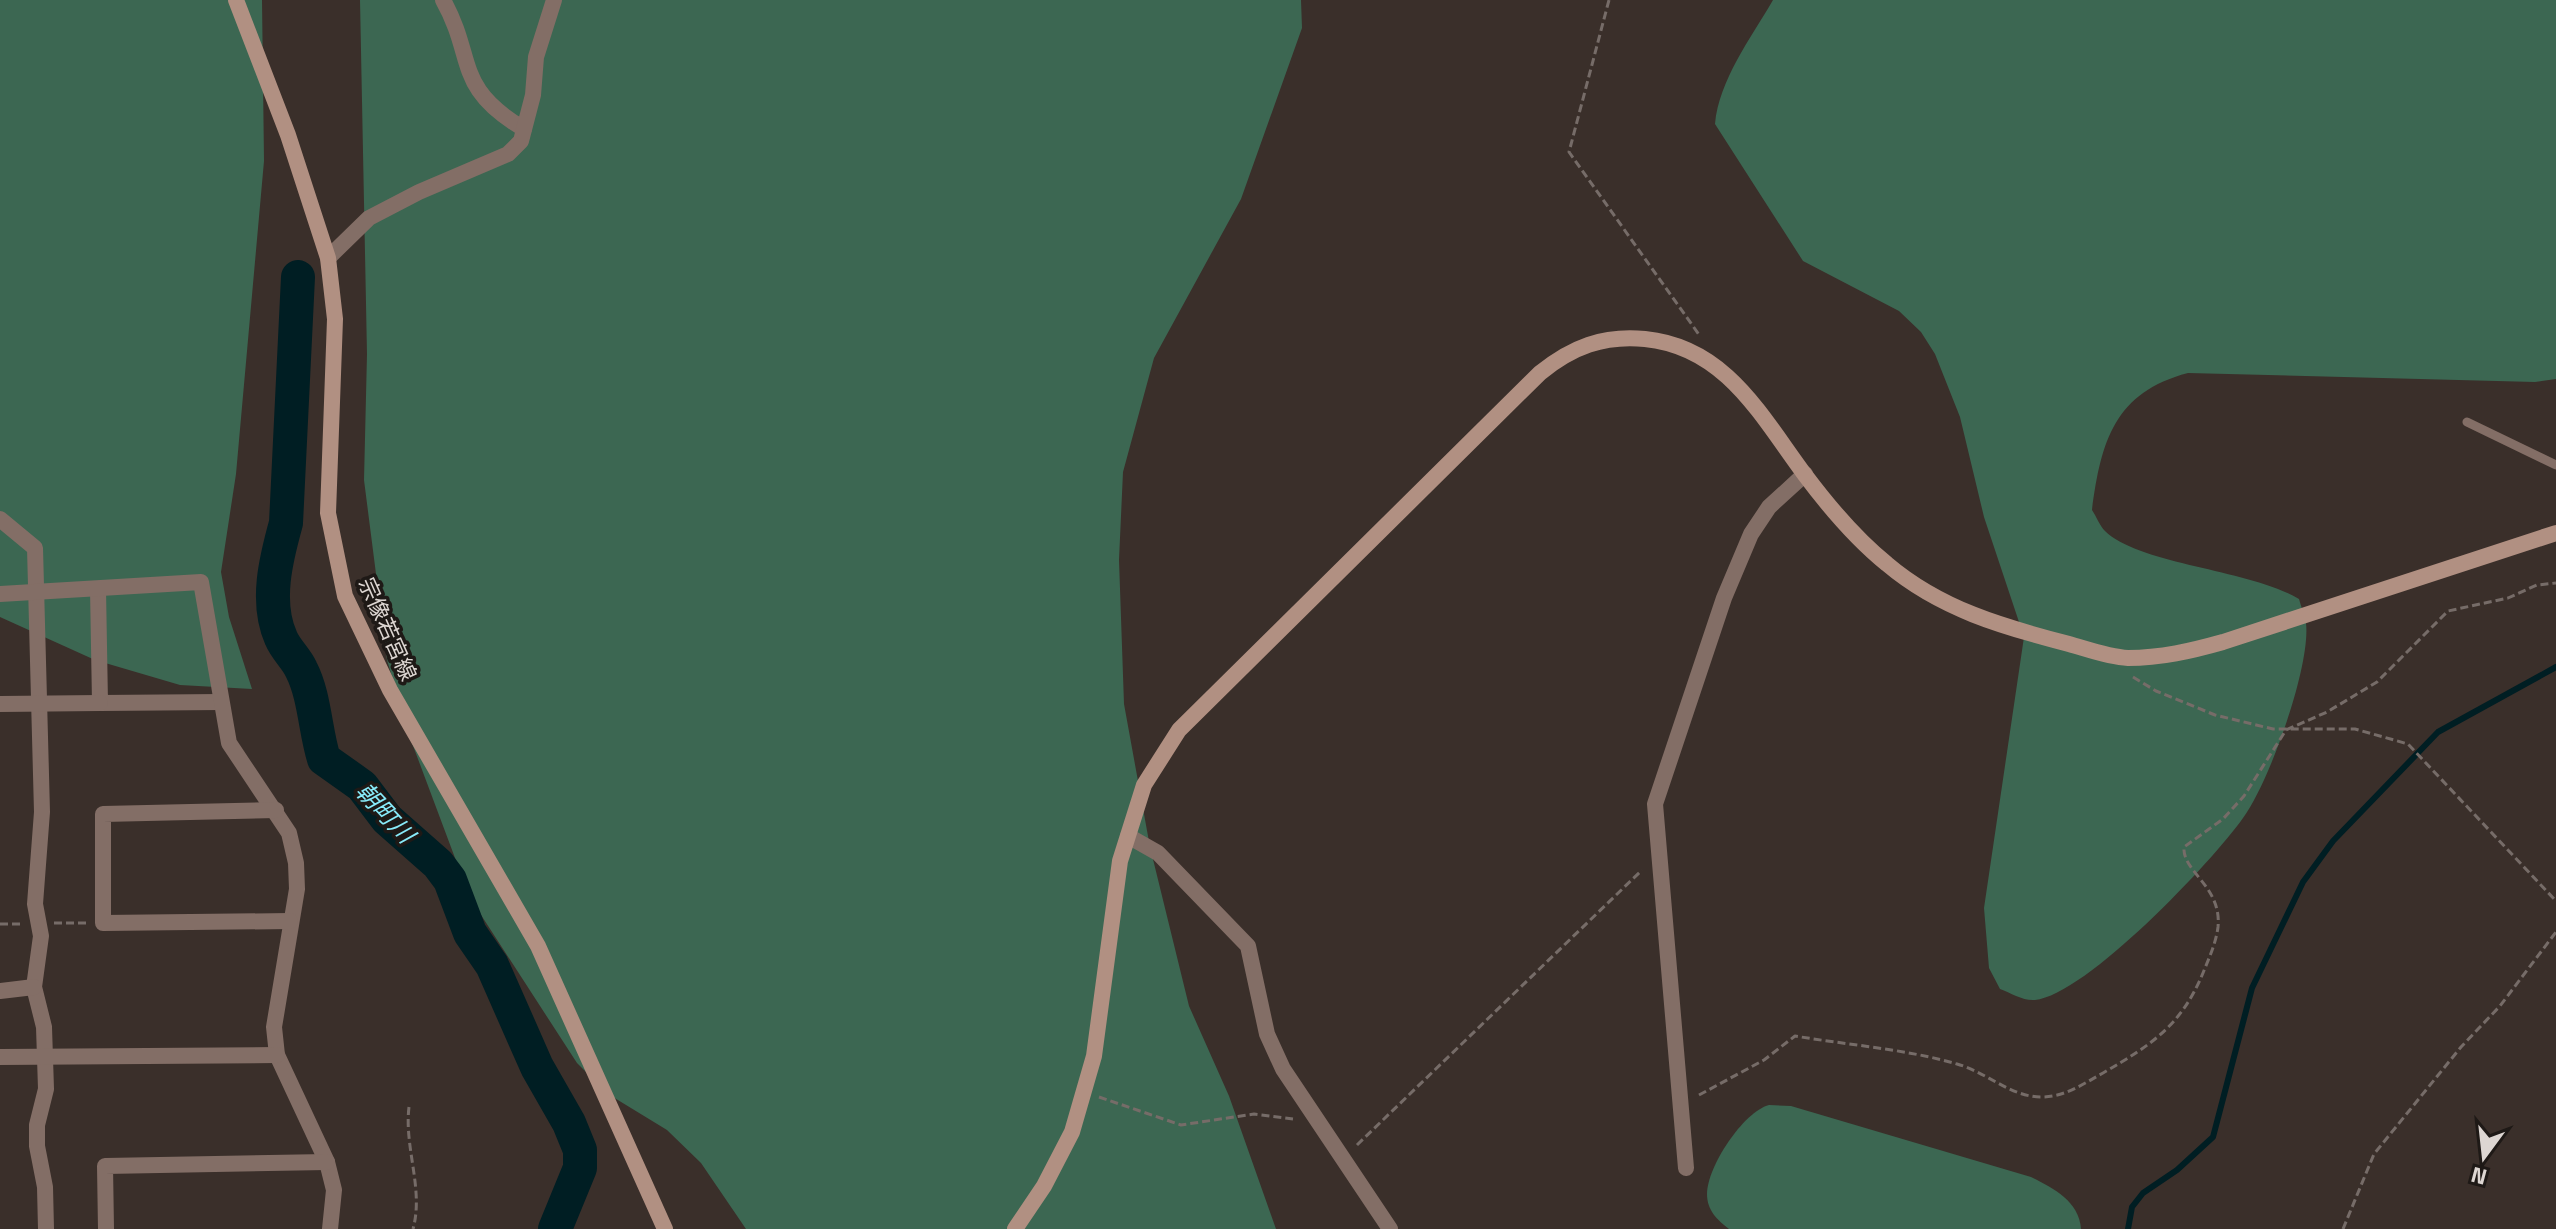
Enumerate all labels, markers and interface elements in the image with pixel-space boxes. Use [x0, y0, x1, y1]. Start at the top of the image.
street label: 宗像若宮線 [350, 572, 426, 686]
water label: 朝町川 [348, 774, 425, 853]
north arrow [2444, 1117, 2524, 1197]
text: N [2467, 1158, 2491, 1195]

